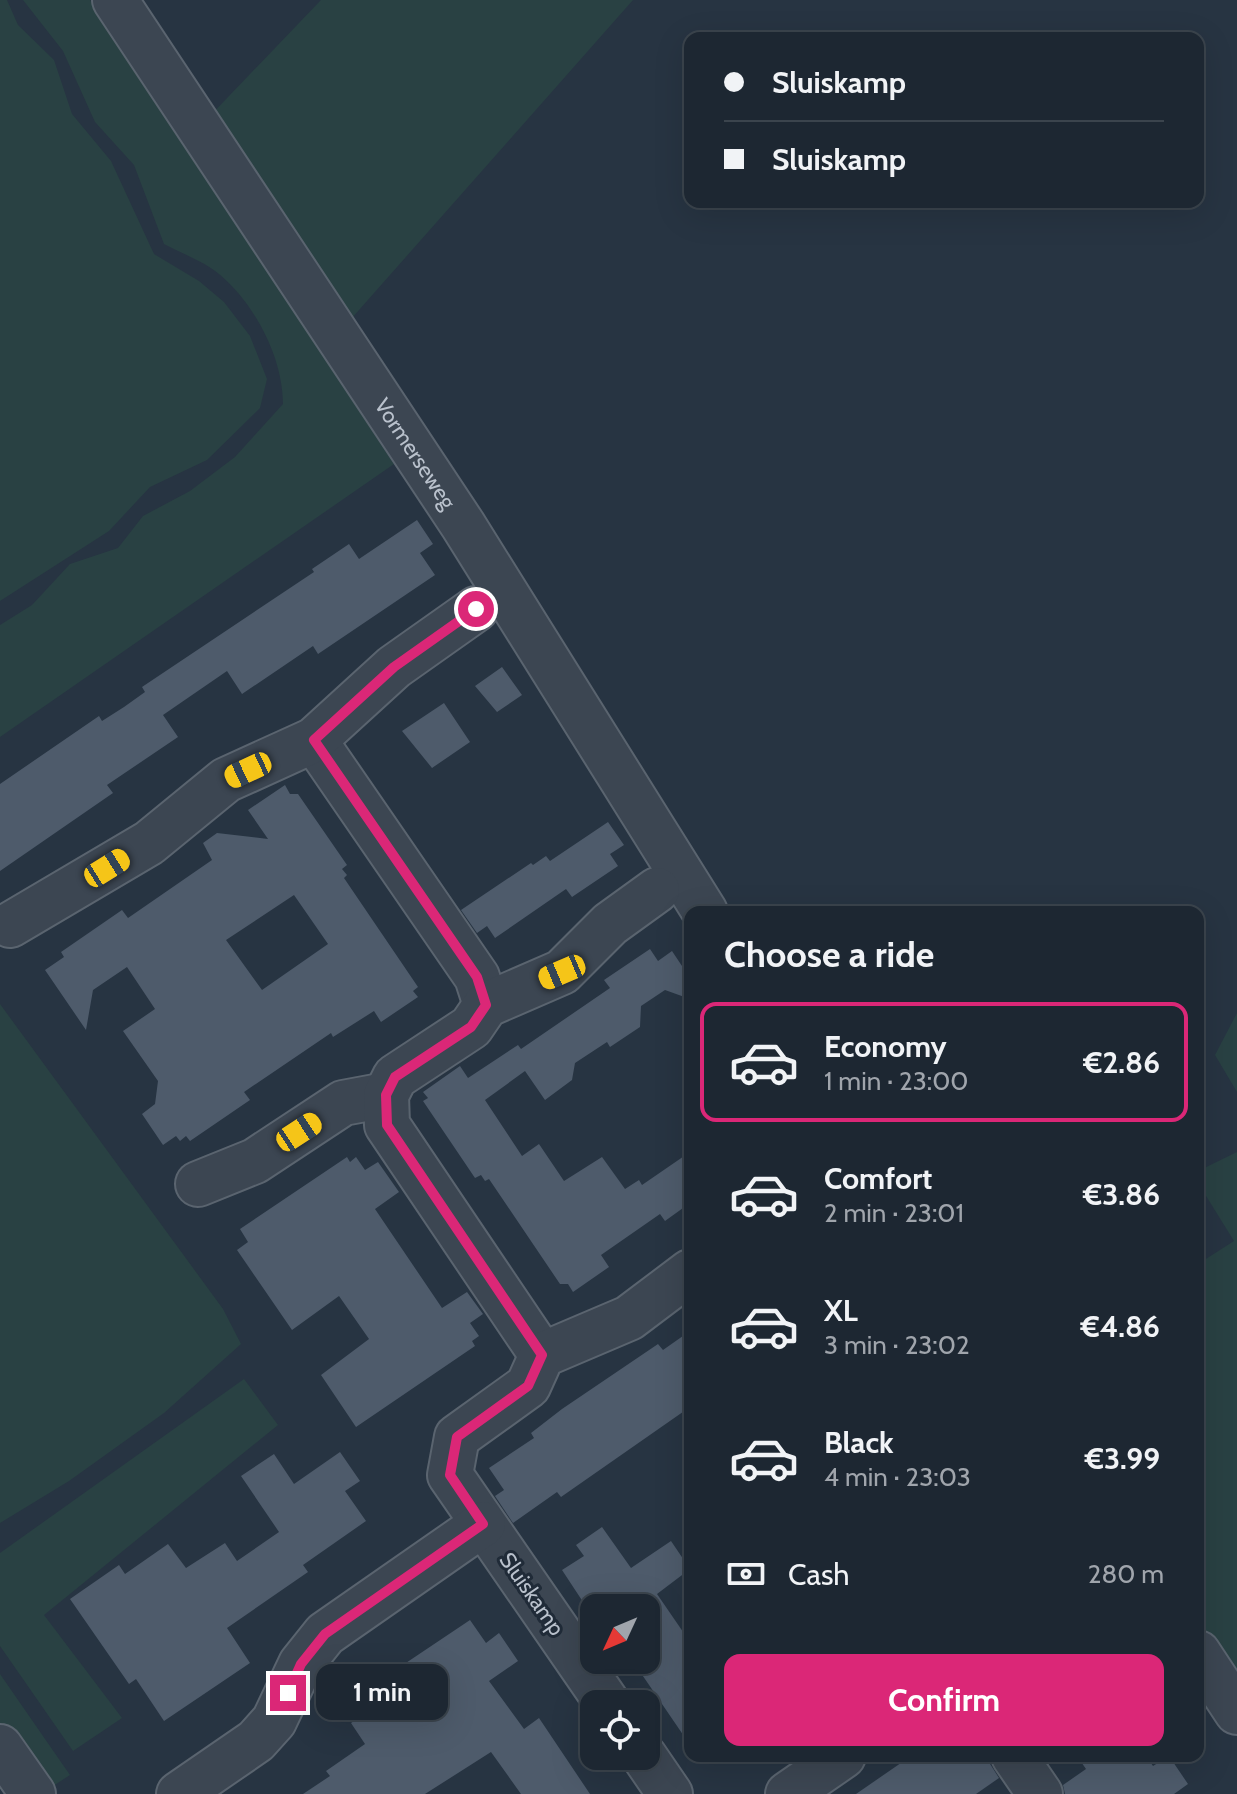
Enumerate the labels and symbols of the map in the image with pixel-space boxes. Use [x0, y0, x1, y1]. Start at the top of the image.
street label: Vormerseweg [369, 393, 463, 515]
route start [458, 591, 494, 627]
car [221, 749, 275, 791]
car [80, 845, 134, 891]
car [535, 952, 589, 992]
car [272, 1109, 326, 1155]
street label: Sluiskamp [494, 1547, 570, 1641]
north arrow [580, 1594, 660, 1674]
callout: 1 min [316, 1665, 448, 1721]
route end [270, 1675, 306, 1711]

